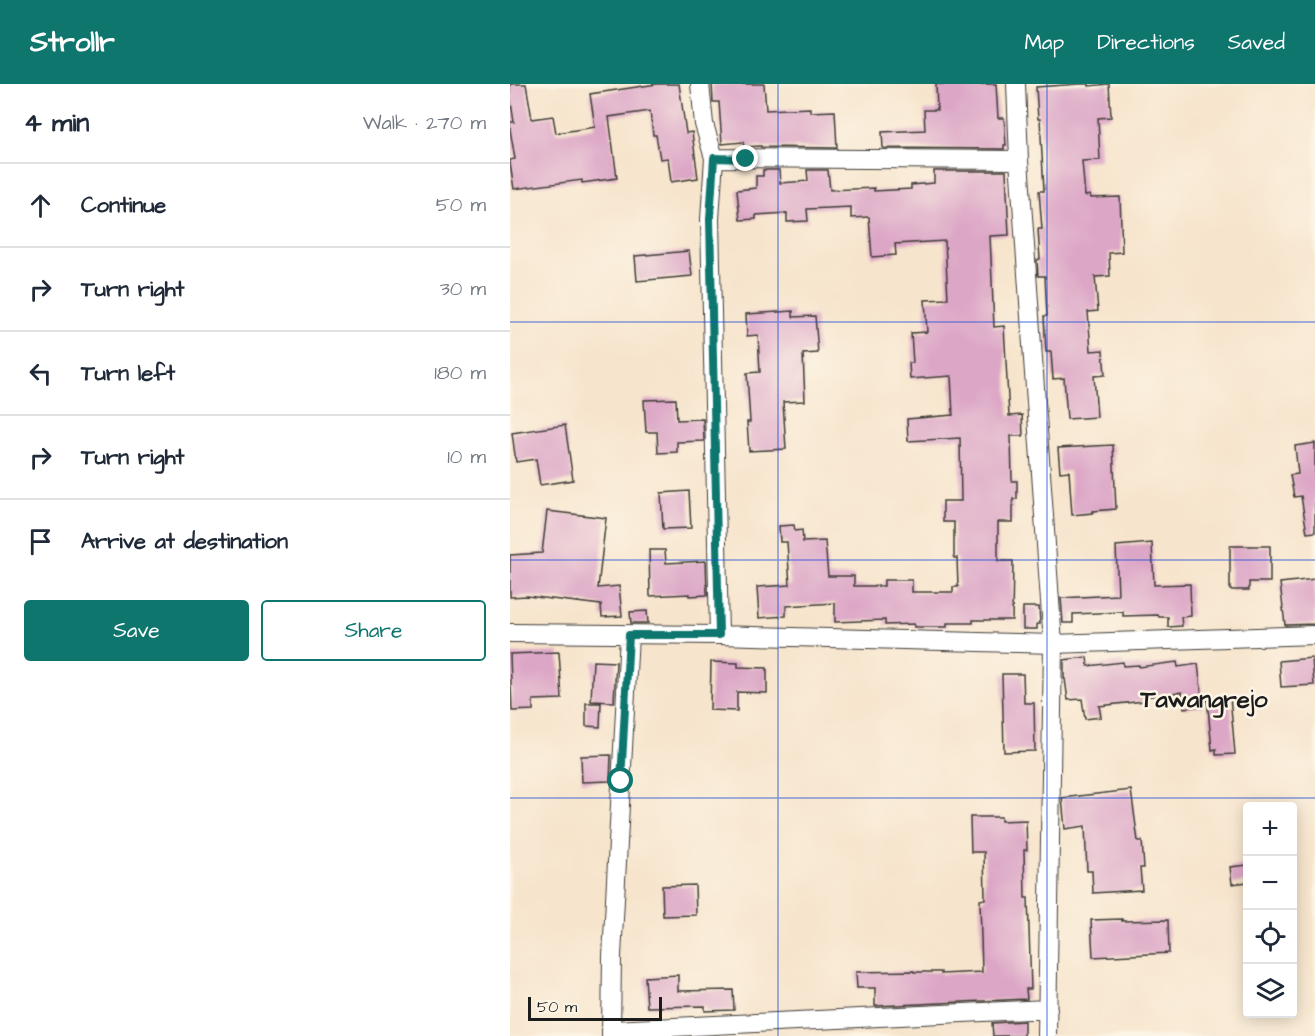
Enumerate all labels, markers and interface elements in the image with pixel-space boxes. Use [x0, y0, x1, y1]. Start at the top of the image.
text: Strollr [30, 23, 115, 62]
text: Map [1024, 28, 1064, 57]
text: Directions [1097, 28, 1195, 57]
text: Saved [1228, 28, 1285, 57]
text: 4 min [24, 105, 89, 141]
text: Walk · 270 m [363, 109, 486, 137]
route end [732, 145, 758, 171]
icon: ahead [24, 189, 57, 222]
text: Continue [81, 190, 166, 221]
text: 50 m [436, 191, 486, 219]
icon: right [24, 273, 57, 306]
text: Turn right [81, 274, 184, 305]
text: 30 m [440, 275, 486, 303]
icon: left [24, 357, 57, 390]
text: Turn left [81, 358, 175, 389]
text: 180 m [434, 359, 486, 387]
icon: right [24, 441, 57, 474]
text: Turn right [81, 442, 184, 473]
text: 10 m [447, 443, 486, 471]
icon: arrive [24, 525, 57, 558]
text: Arrive at destination [81, 526, 288, 557]
button: Save [24, 600, 249, 661]
button: Share [261, 600, 486, 661]
district label: Tawangrejo [1139, 683, 1268, 718]
route start [607, 767, 633, 793]
map controls [1243, 802, 1297, 1018]
button: + [1243, 802, 1297, 856]
button: − [1243, 856, 1297, 910]
button: locate [1243, 910, 1297, 964]
button: layers [1243, 964, 1297, 1018]
scale bar [528, 994, 662, 1022]
text: 50 m [537, 996, 577, 1018]

